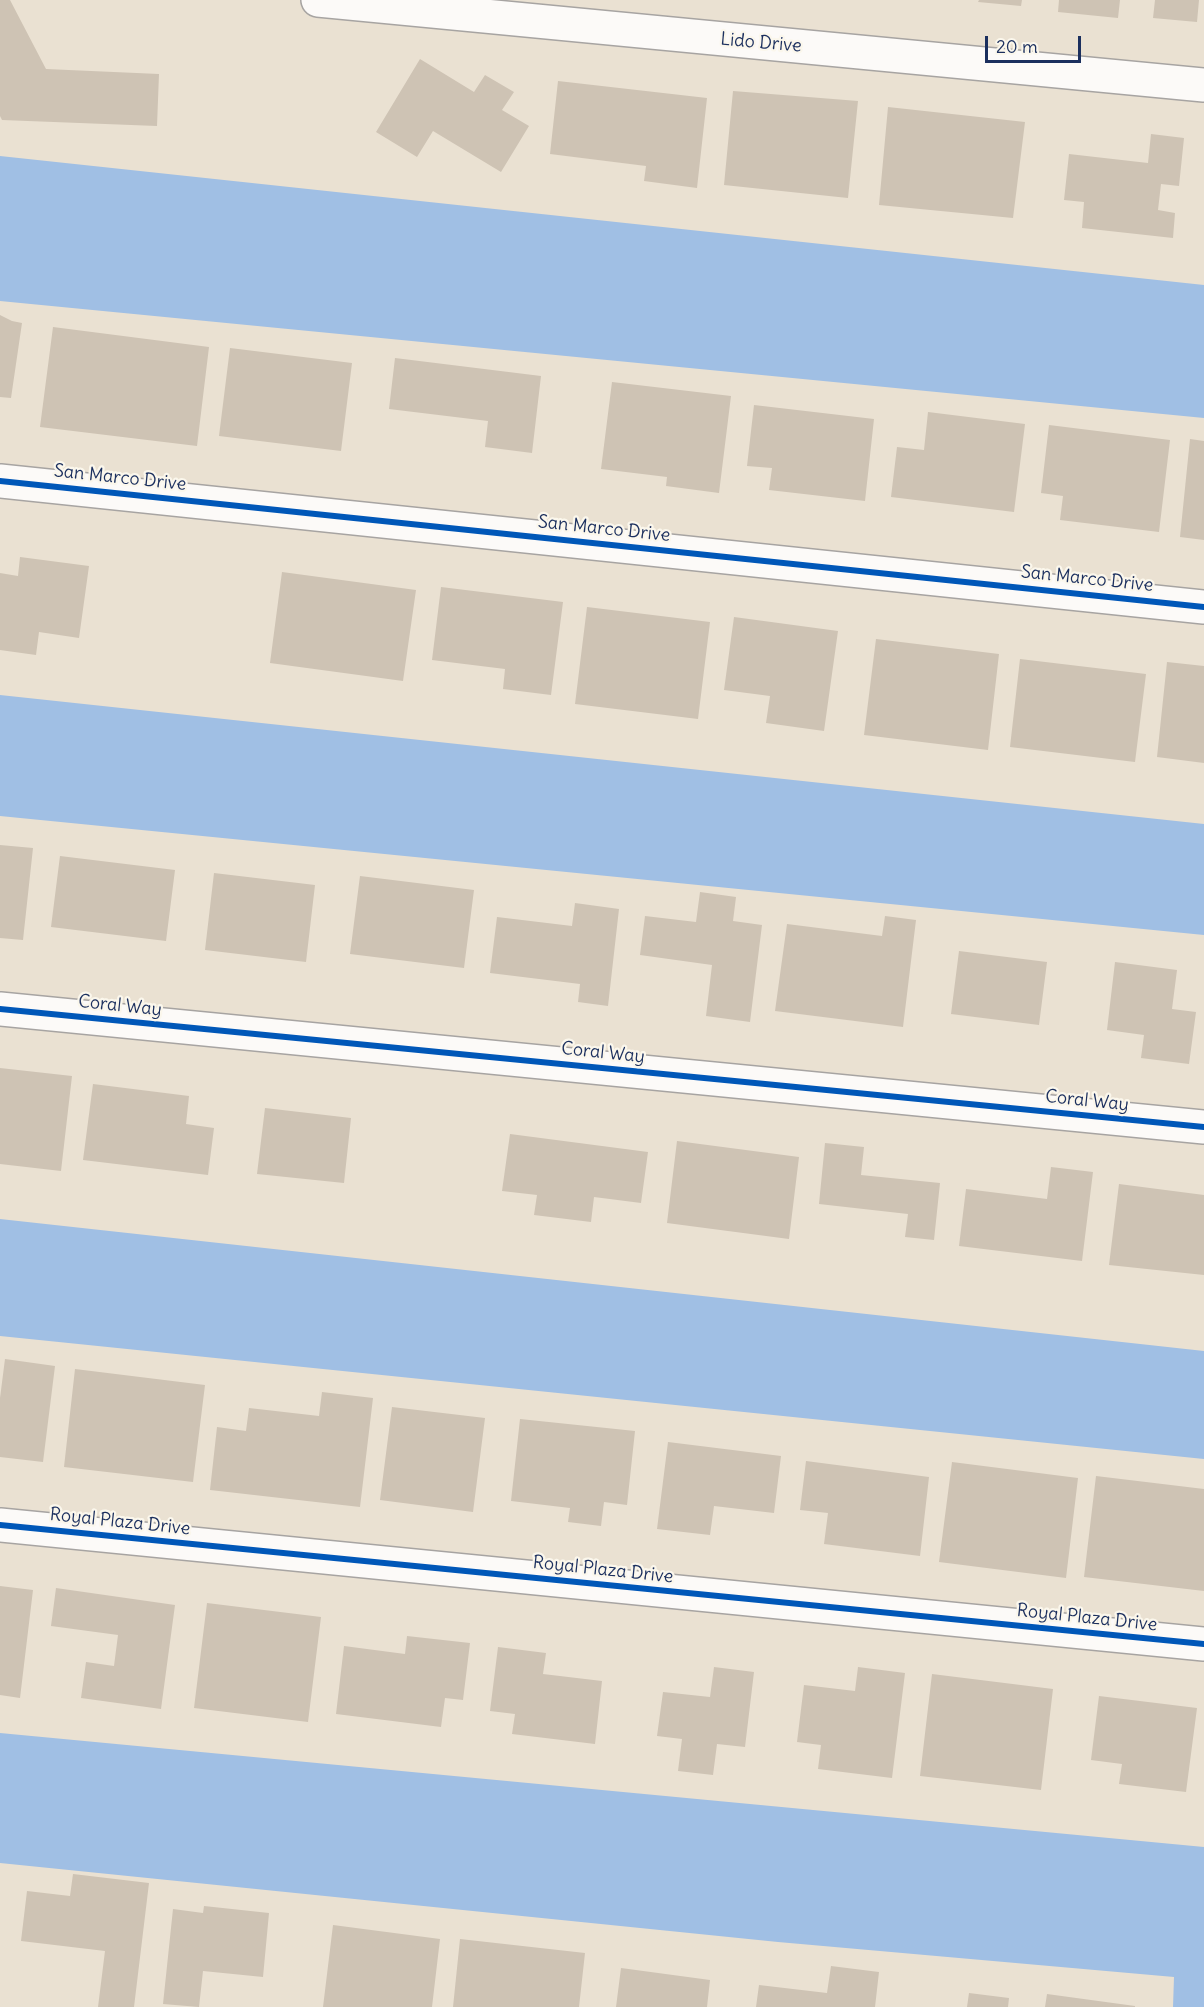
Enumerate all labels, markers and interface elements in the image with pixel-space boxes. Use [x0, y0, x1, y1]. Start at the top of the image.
scale bar [988, 24, 1084, 62]
street label: Lido Drive [720, 29, 802, 57]
text: 20 m [996, 35, 1038, 58]
street label: San Marco Drive [53, 460, 187, 496]
street label: San Marco Drive [537, 511, 671, 547]
street label: San Marco Drive [1020, 561, 1154, 597]
street label: Coral Way [77, 991, 163, 1021]
street label: Coral Way [560, 1038, 646, 1068]
street label: Coral Way [1044, 1086, 1130, 1116]
street label: Royal Plaza Drive [49, 1504, 191, 1540]
street label: Royal Plaza Drive [532, 1552, 674, 1588]
street label: Royal Plaza Drive [1016, 1600, 1158, 1636]

